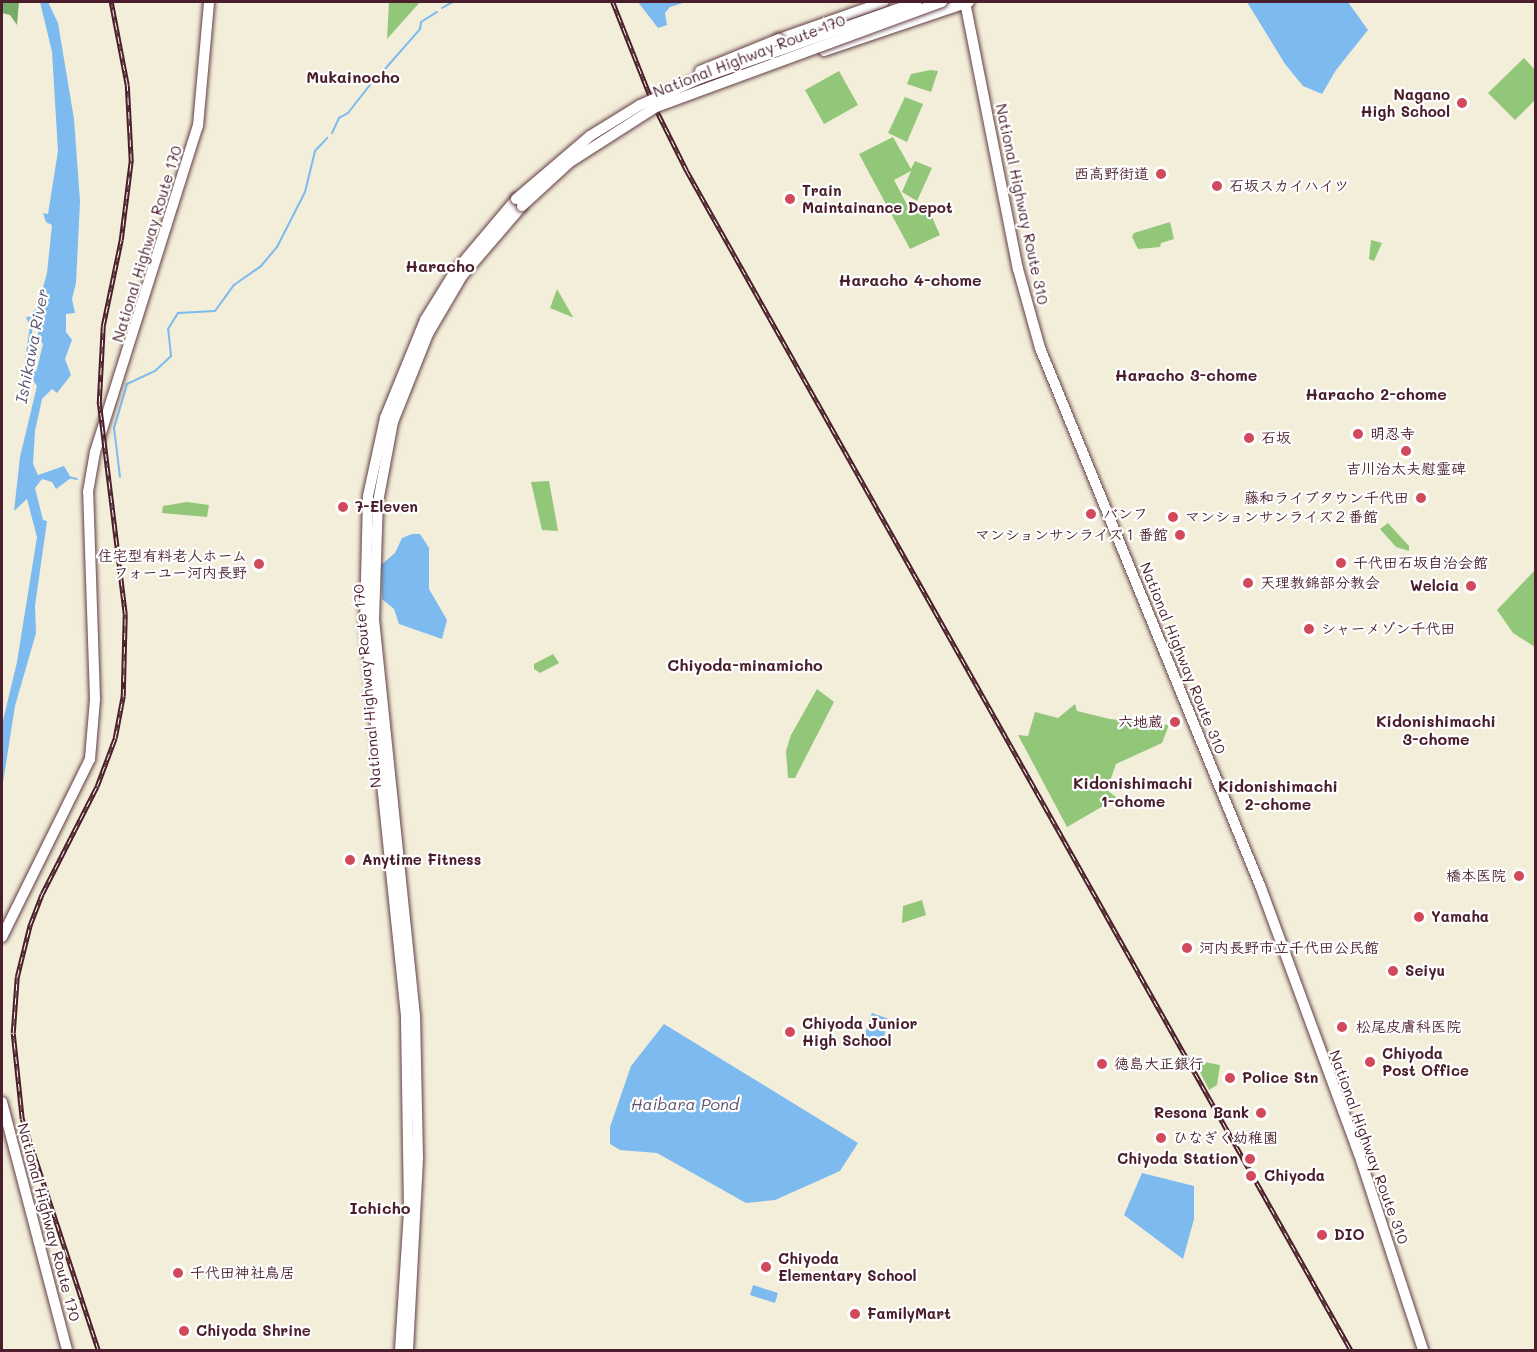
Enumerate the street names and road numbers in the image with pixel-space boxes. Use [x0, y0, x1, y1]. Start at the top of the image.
street label: National Highway Route 170 [650, 11, 848, 101]
street label: National Highway Route 310 [992, 102, 1052, 306]
street label: National Highway Route 170 [109, 144, 185, 344]
street label: National Highway Route 310 [1136, 560, 1230, 756]
street label: National Highway Route 170 [349, 583, 385, 789]
street label: National Highway Route 310 [1325, 1048, 1413, 1246]
street label: National Highway Route 170 [14, 1121, 84, 1323]

